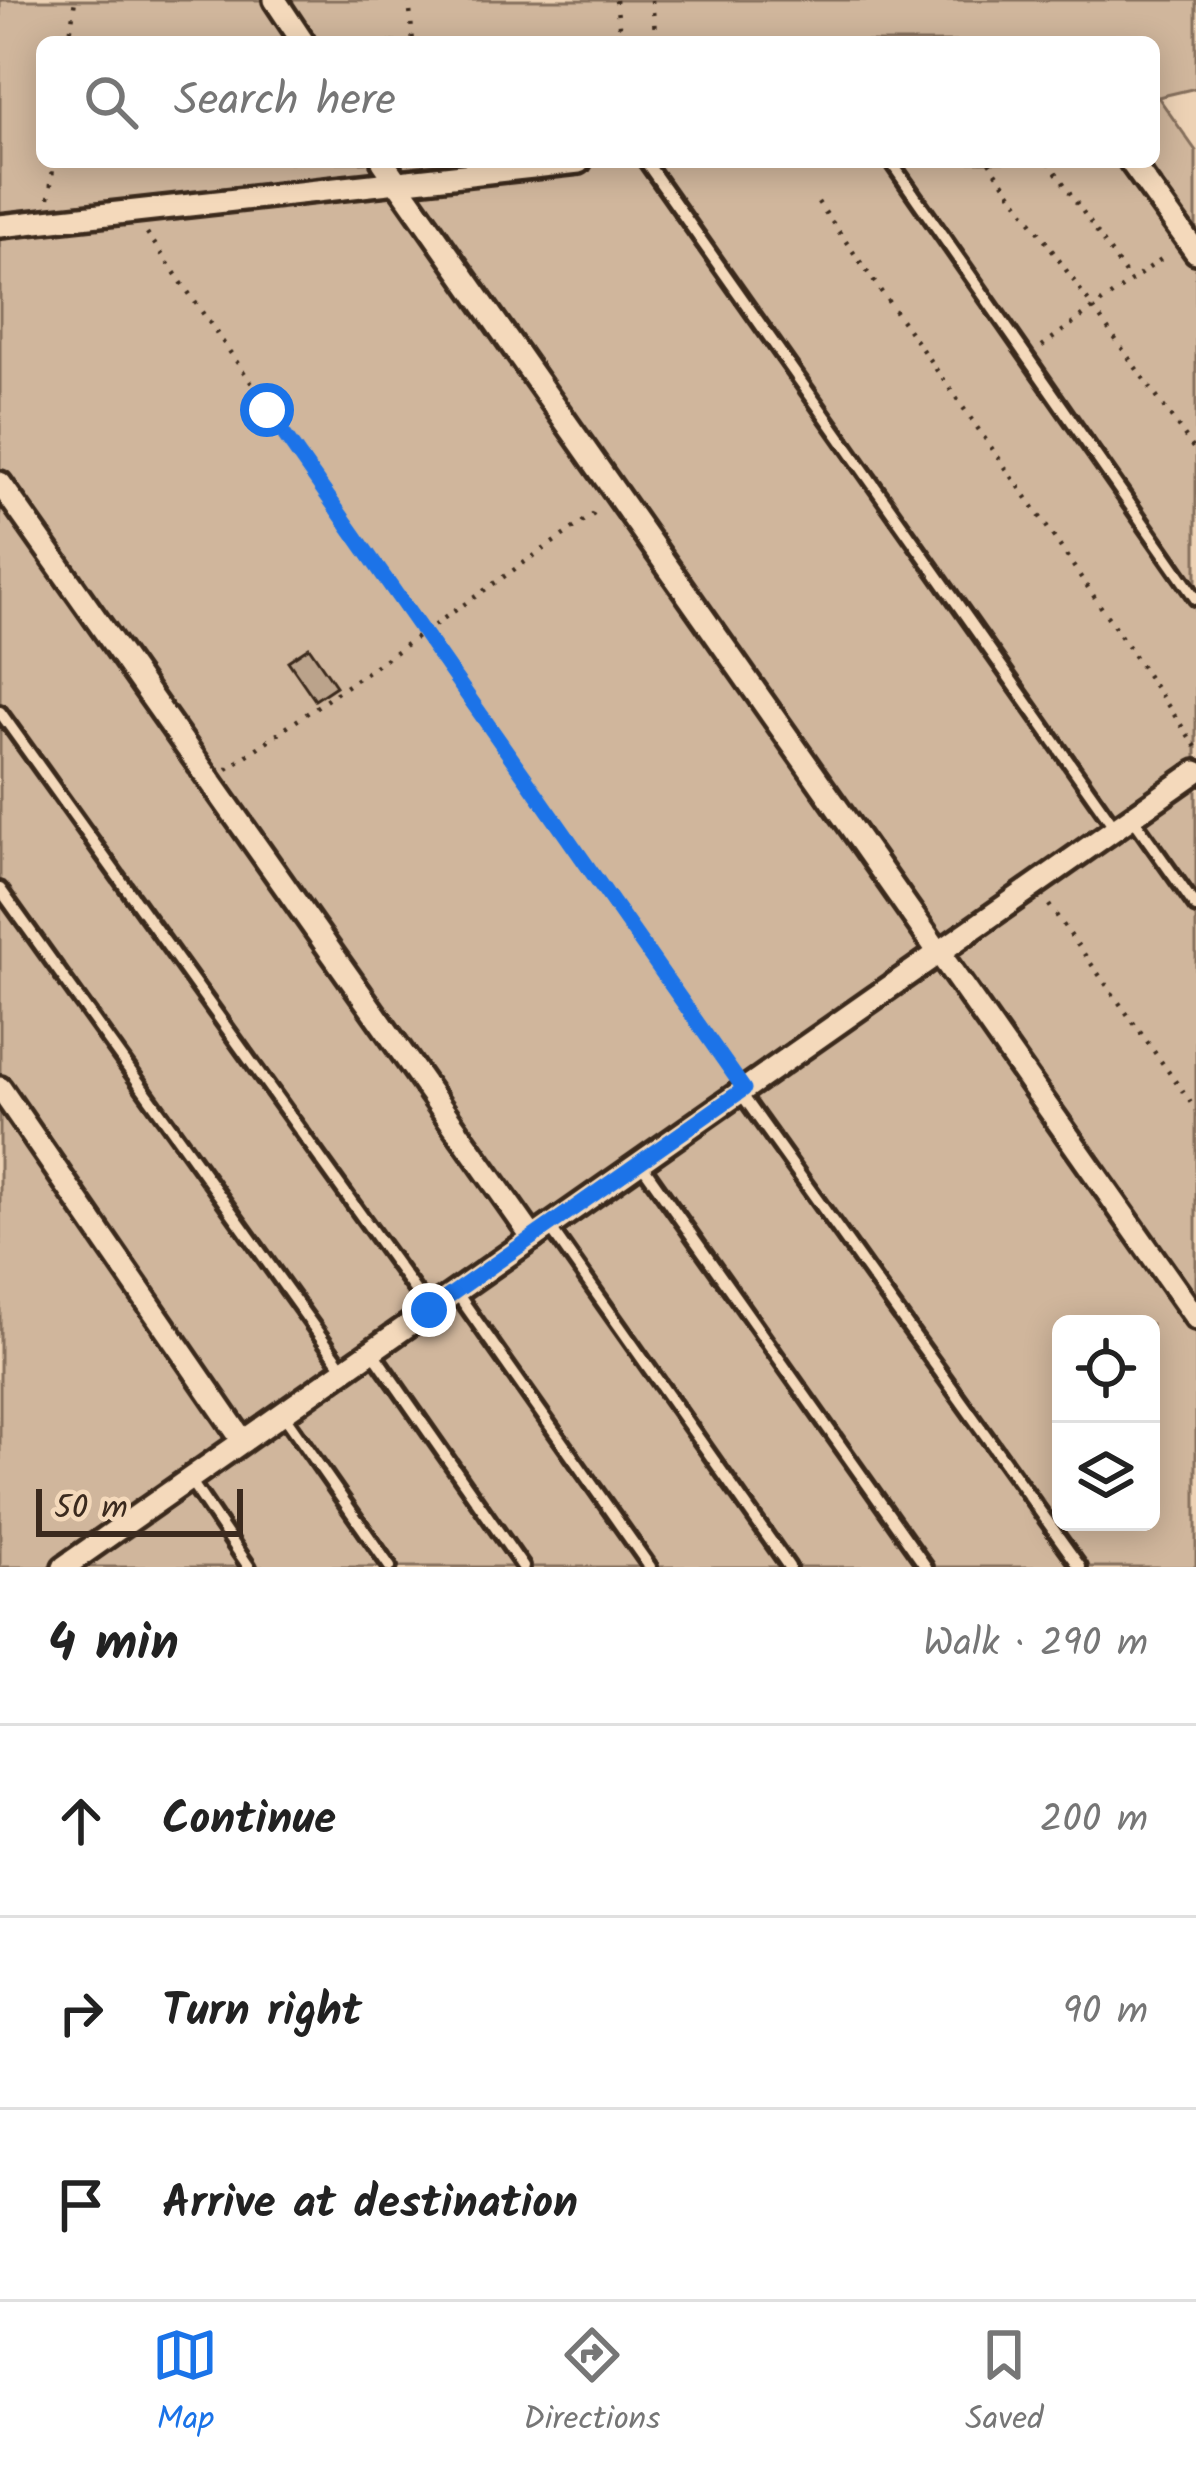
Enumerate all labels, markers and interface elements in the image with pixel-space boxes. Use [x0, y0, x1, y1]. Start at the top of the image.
search box [36, 36, 1160, 168]
text: Search here [174, 66, 396, 138]
icon: search [78, 69, 144, 135]
route start [240, 383, 294, 437]
route end [402, 1283, 456, 1337]
map controls [1052, 1315, 1160, 1531]
button: locate [1052, 1315, 1160, 1423]
button: layers [1052, 1423, 1160, 1531]
scale bar [36, 1483, 243, 1536]
text: 50 m [54, 1483, 128, 1536]
text: 4 min [48, 1605, 179, 1686]
text: Walk · 290 m [923, 1614, 1148, 1676]
text: Continue [162, 1785, 336, 1857]
icon: ahead [48, 1788, 114, 1854]
text: 200 m [1040, 1790, 1148, 1852]
text: Turn right [162, 1977, 362, 2049]
icon: right [48, 1980, 114, 2046]
text: 90 m [1063, 1982, 1148, 2044]
text: Arrive at destination [162, 2169, 578, 2241]
icon: arrive [48, 2172, 114, 2238]
tab: Map [152, 2322, 218, 2447]
tab: Directions [523, 2322, 660, 2447]
tab: Saved [965, 2322, 1044, 2447]

